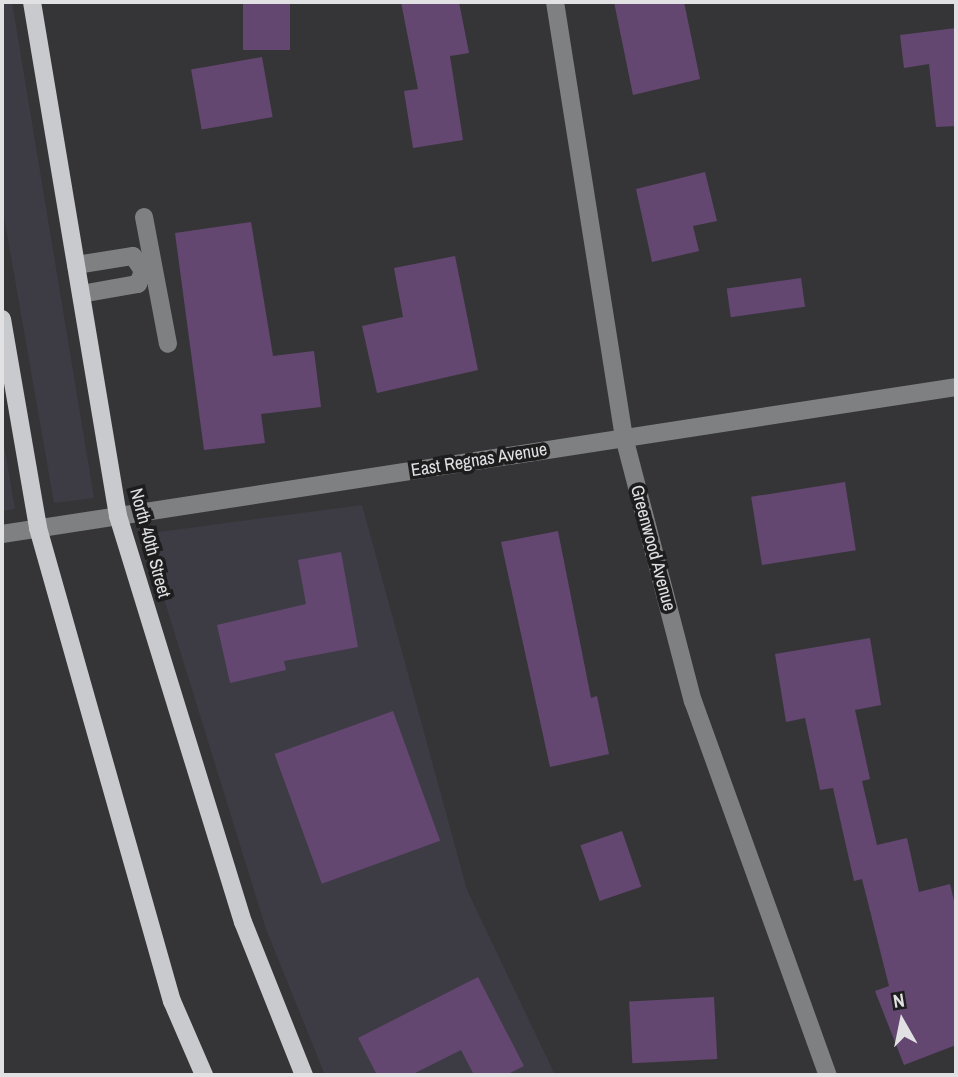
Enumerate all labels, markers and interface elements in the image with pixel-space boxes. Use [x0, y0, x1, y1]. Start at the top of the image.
street label: East Regnas Avenue [409, 439, 549, 481]
street label: Greenwood Avenue [626, 482, 680, 614]
street label: North 40th Street [125, 486, 175, 600]
north arrow [867, 986, 937, 1056]
text: N [891, 987, 906, 1014]

